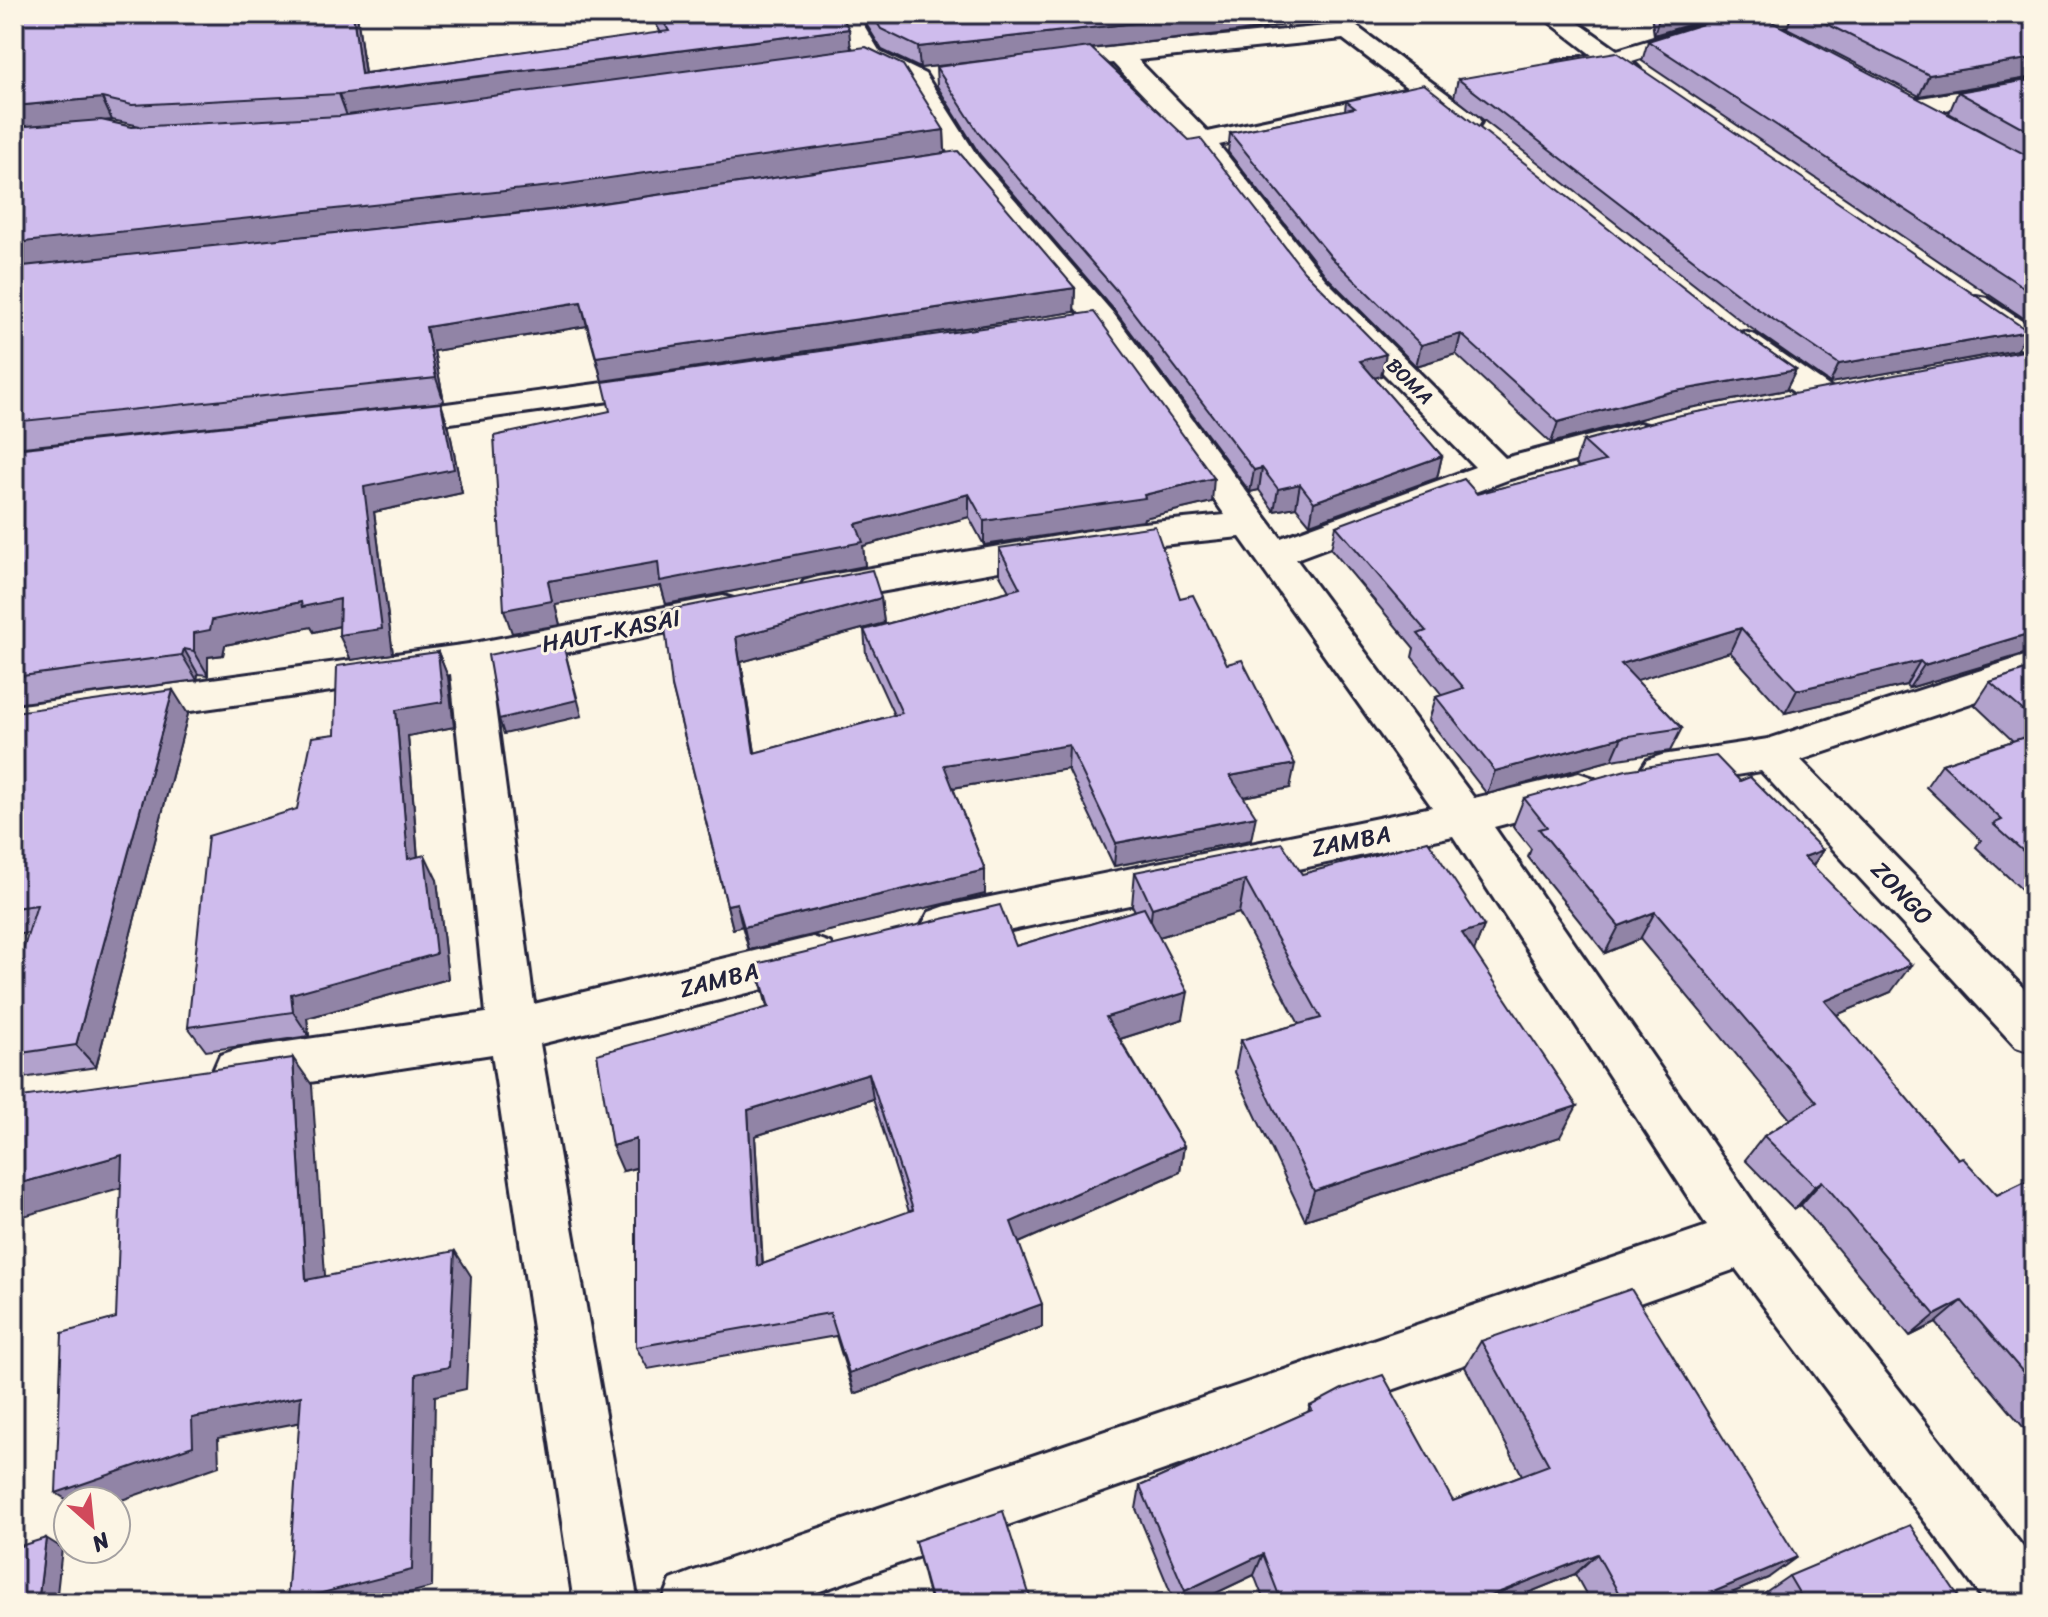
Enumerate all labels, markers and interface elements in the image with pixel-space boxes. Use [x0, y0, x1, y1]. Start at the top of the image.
street label: BOMA [1378, 349, 1442, 413]
street label: HAUT-KASAI [538, 597, 685, 665]
street label: ZAMBA [1308, 813, 1394, 869]
street label: ZONGO [1860, 850, 1944, 936]
street label: ZAMBA [675, 950, 763, 1010]
north arrow [52, 1485, 132, 1565]
text: N [85, 1521, 117, 1564]

